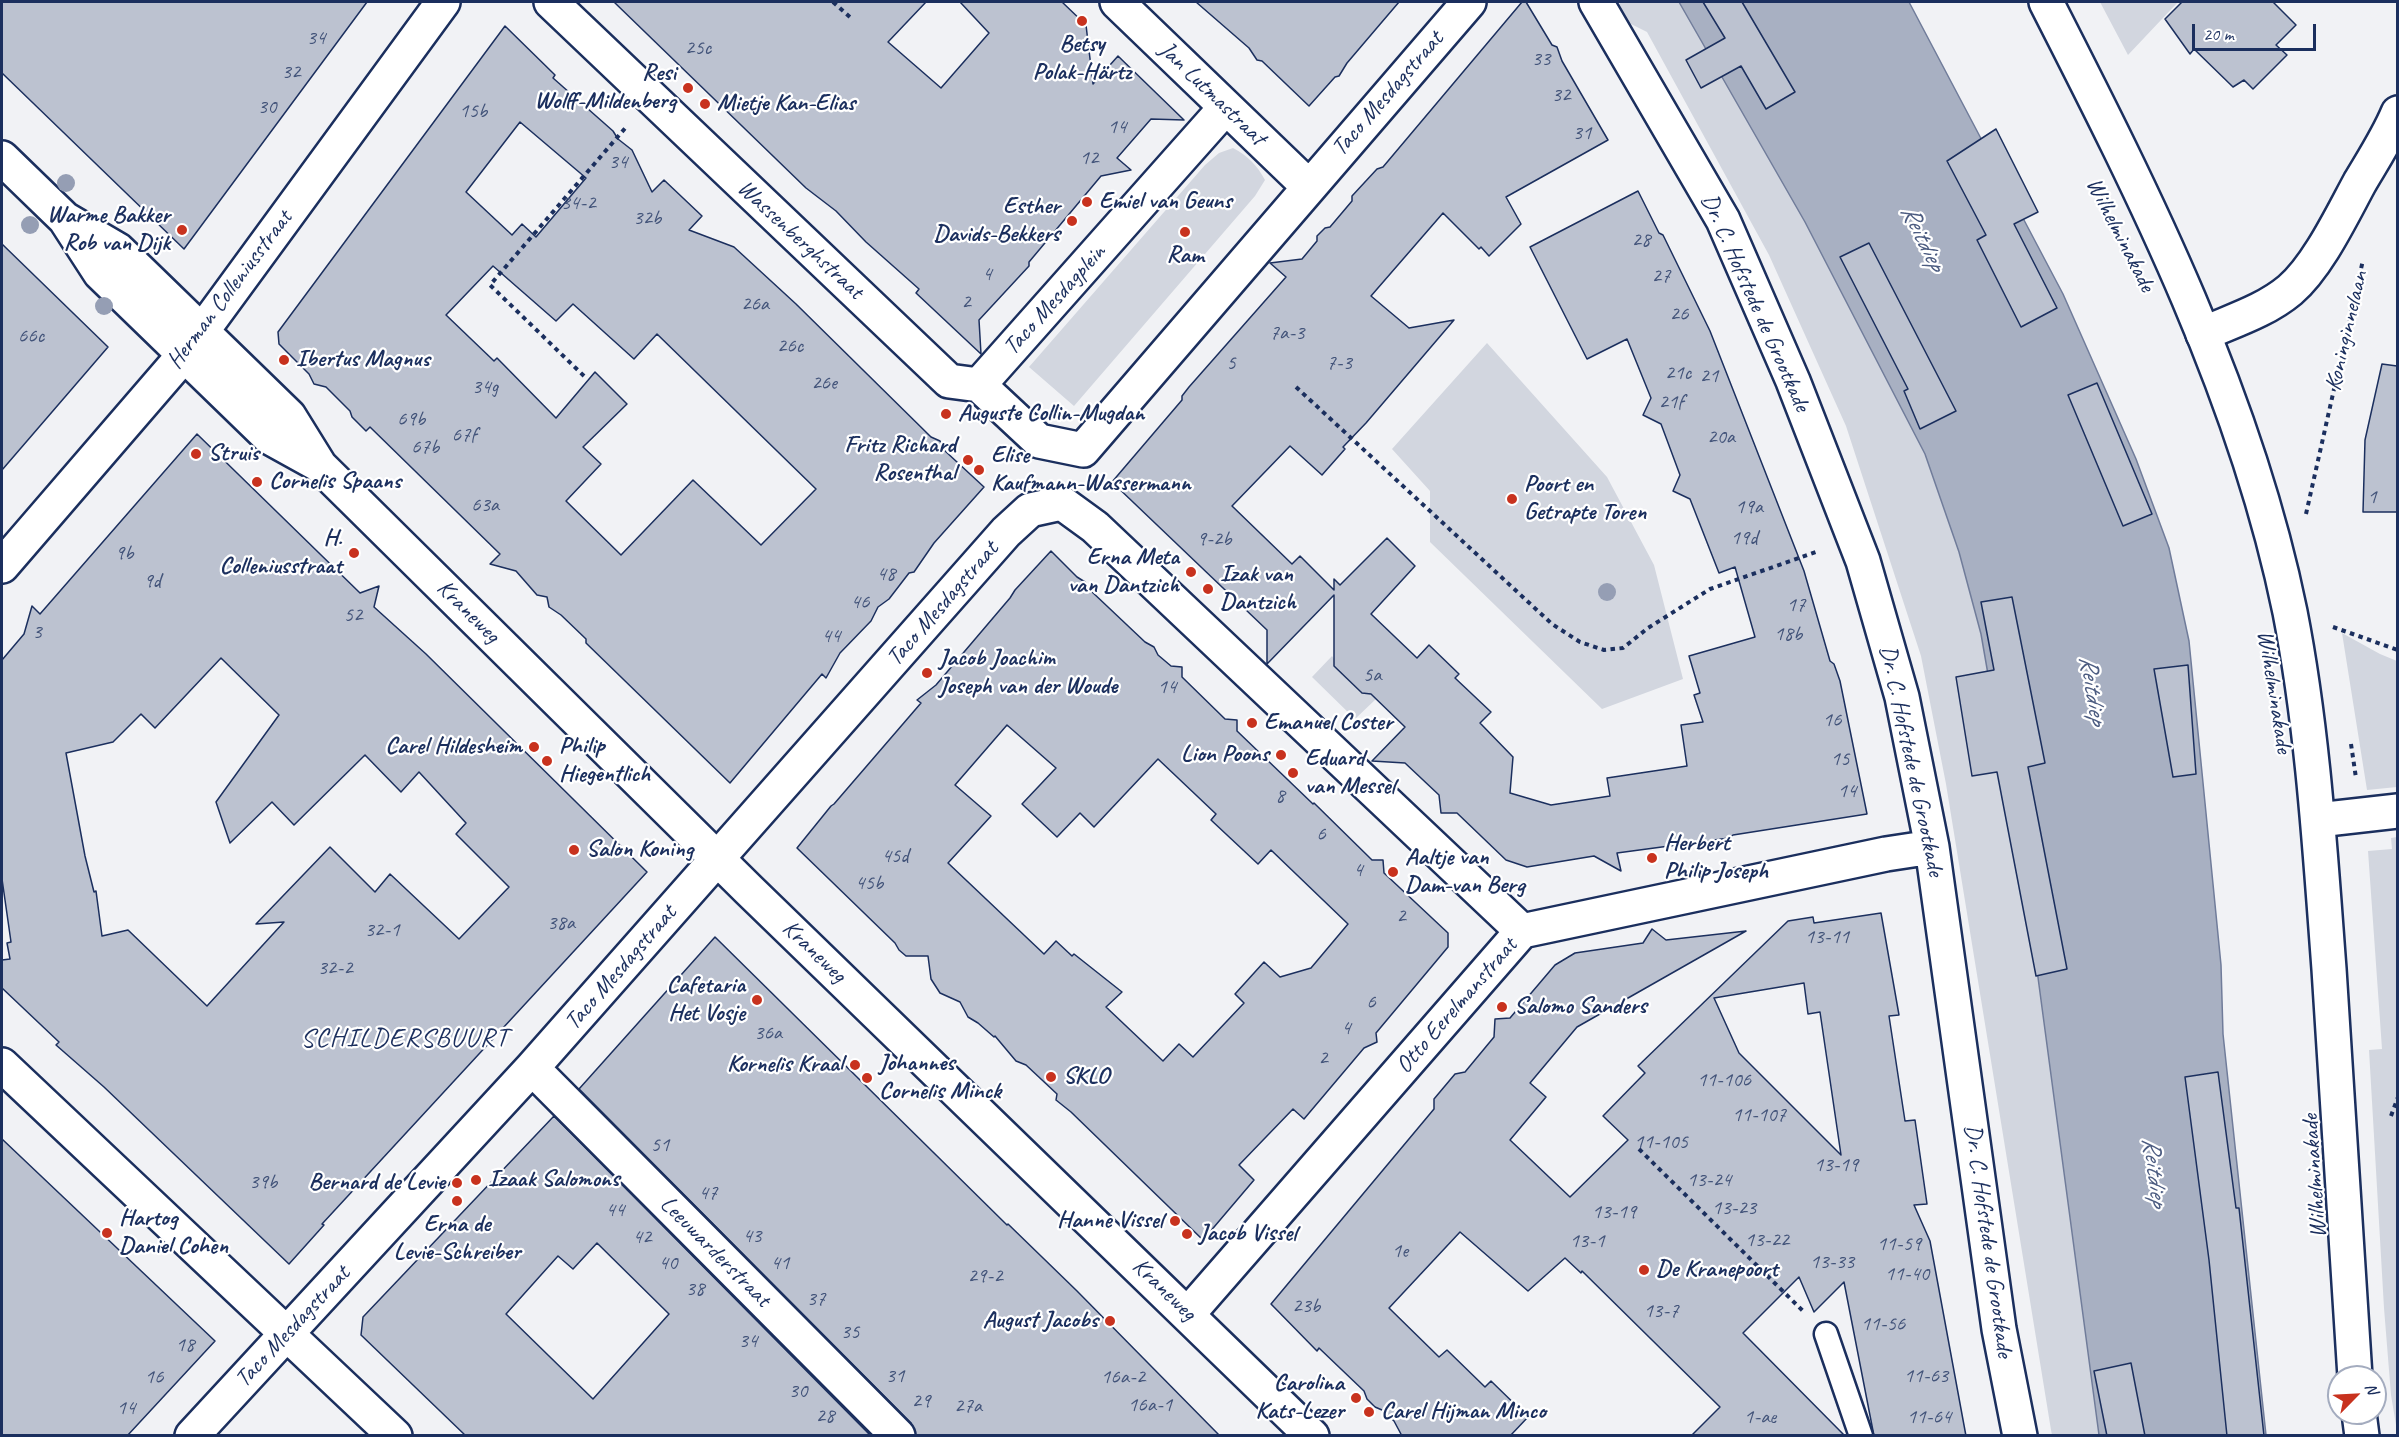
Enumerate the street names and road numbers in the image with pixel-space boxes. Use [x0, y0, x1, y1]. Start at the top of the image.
street label: Taco Mesdagstraat [1326, 26, 1450, 162]
street label: Jan Lutmastraat [1152, 36, 1272, 152]
street label: Wilhelminakade [2079, 173, 2161, 297]
street label: Wassenberghstraat [731, 174, 869, 306]
street label: Dr. C. Hofstede de Grootkade [1694, 190, 1816, 416]
street label: Herman Colleniusstraat [161, 205, 299, 375]
street label: Taco Mesdagplein [998, 239, 1112, 361]
street label: Koninginnelaan [2319, 268, 2375, 394]
street label: Taco Mesdagstraat [881, 536, 1005, 672]
street label: Kraneweg [430, 574, 506, 650]
street label: Wilhelminakade [2250, 628, 2298, 756]
street label: Dr. C. Hofstede de Grootkade [1872, 643, 1950, 879]
street label: Taco Mesdagstraat [559, 900, 683, 1036]
street label: Kraneweg [776, 914, 852, 990]
street label: Otto Eerelmanstraat [1390, 932, 1524, 1080]
street label: Wilhelminakade [2296, 1113, 2334, 1239]
street label: Dr. C. Hofstede de Grootkade [1957, 1123, 2019, 1359]
street label: Leeuwarderstraat [653, 1190, 777, 1314]
street label: Kraneweg [1126, 1252, 1202, 1328]
street label: Taco Mesdagstraat [229, 1260, 357, 1394]

